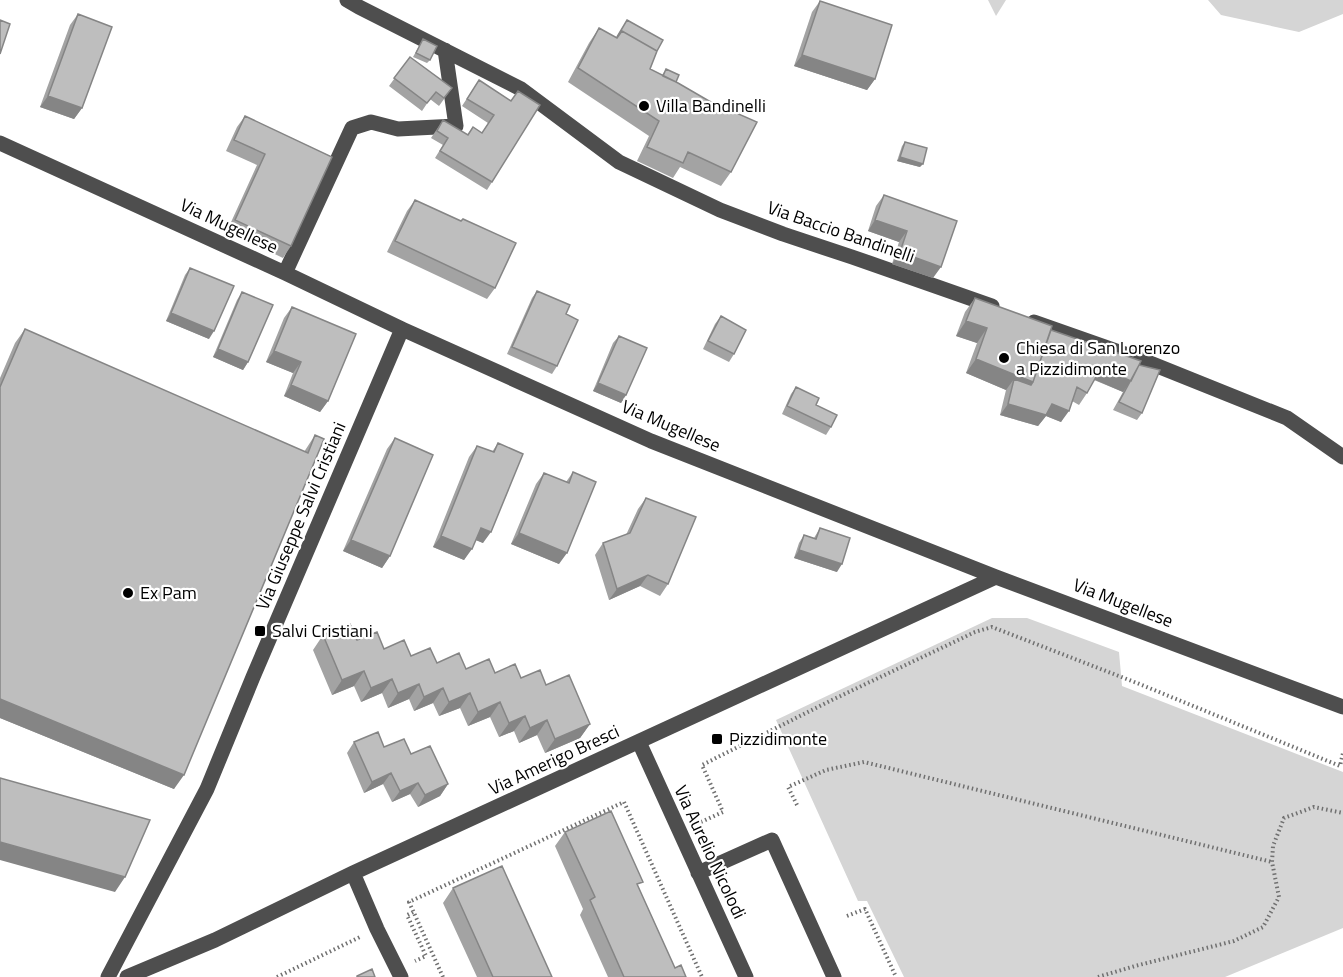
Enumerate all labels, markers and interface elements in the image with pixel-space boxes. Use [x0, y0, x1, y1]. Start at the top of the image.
place label: Villa Bandinelli [656, 92, 766, 119]
marker: Villa Bandinelli [637, 99, 651, 113]
street label: Via Mugellese [176, 191, 283, 260]
street label: Via Baccio Bandinelli [764, 194, 919, 269]
place label: Chiesa di San Lorenzo a Pizzidimonte [1016, 334, 1180, 382]
marker: Chiesa di San Lorenzo a Pizzidimonte [997, 351, 1011, 365]
street label: Via Mugellese [617, 393, 725, 459]
street label: Via Giuseppe Salvi Cristiani [249, 418, 352, 614]
street label: Via Mugellese [1069, 571, 1177, 634]
place label: Ex Pam [140, 579, 197, 606]
marker: Ex Pam [121, 586, 135, 600]
place label: Salvi Cristiani [272, 617, 373, 644]
marker: Salvi Cristiani [253, 624, 267, 638]
street label: Via Amerigo Bresci [484, 717, 624, 802]
place label: Pizzidimonte [729, 725, 827, 752]
marker: Pizzidimonte [710, 732, 724, 746]
street label: Via Aurelio Nicolodi [668, 780, 753, 923]

